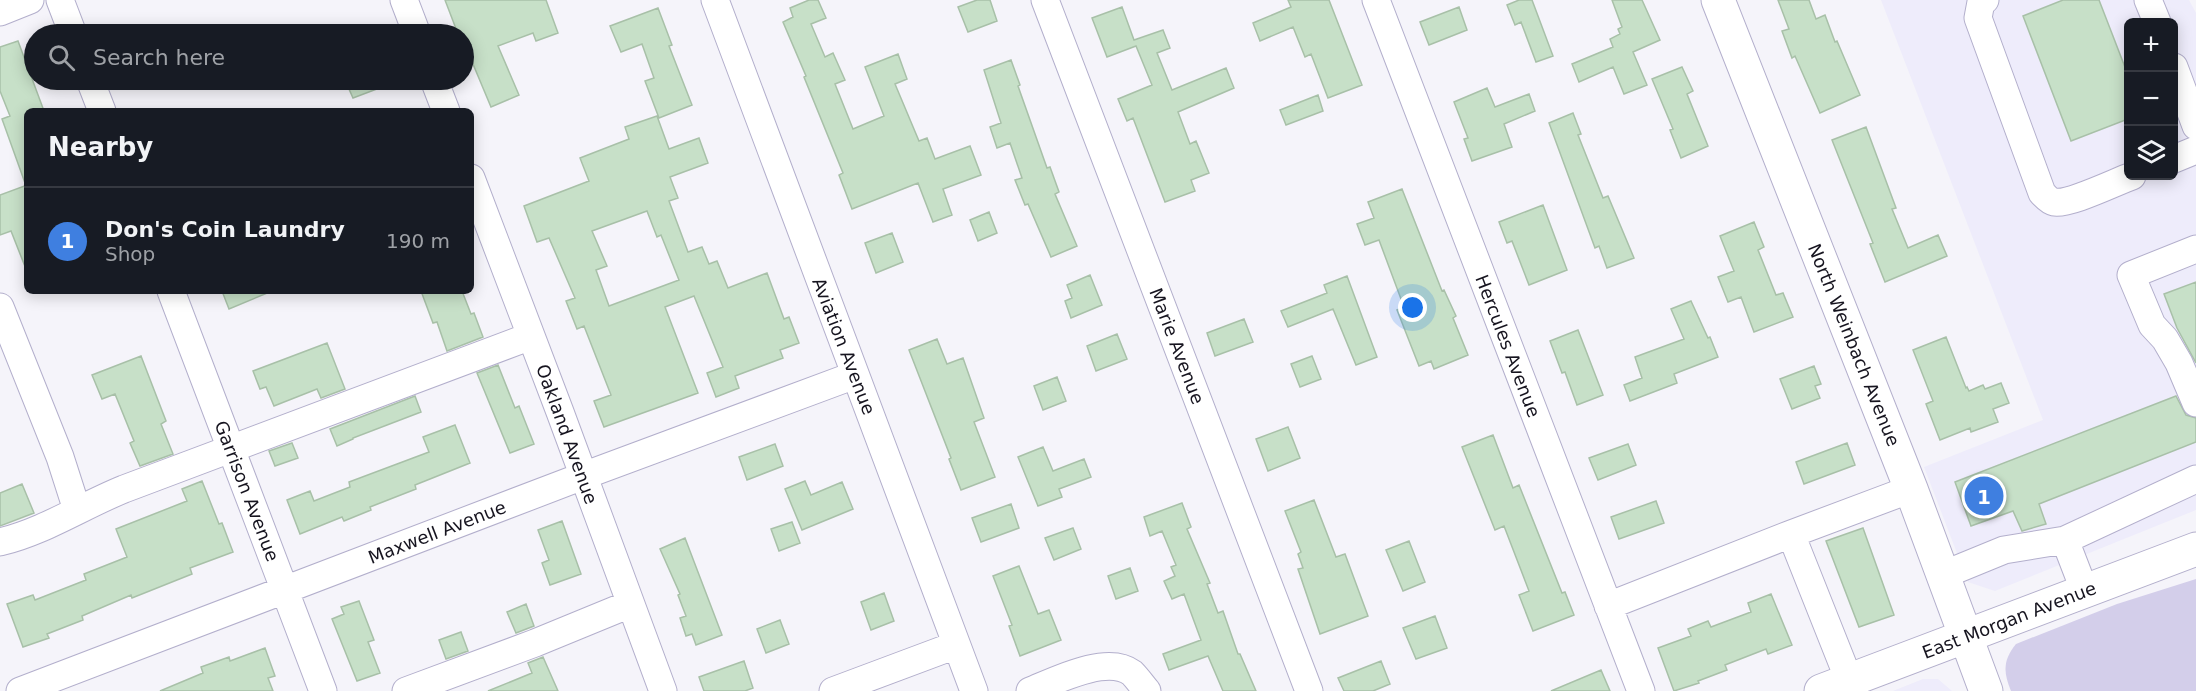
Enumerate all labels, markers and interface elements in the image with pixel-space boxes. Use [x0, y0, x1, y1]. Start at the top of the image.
map controls [2124, 18, 2178, 180]
button: + [2124, 18, 2178, 72]
search box [24, 24, 474, 90]
icon: search [45, 41, 78, 74]
text: Search here [93, 45, 225, 70]
button: − [2124, 72, 2178, 126]
button: layers [2124, 126, 2178, 180]
text: Nearby [48, 132, 153, 162]
text: Don's Coin Laundry [105, 217, 345, 242]
text: 1 [61, 229, 74, 253]
text: 190 m [386, 229, 450, 253]
street label: North Weinbach Avenue [1804, 241, 1904, 449]
text: Shop [105, 242, 155, 266]
street label: Hercules Avenue [1471, 272, 1545, 420]
street label: Aviation Avenue [808, 275, 880, 417]
street label: Marie Avenue [1145, 285, 1209, 407]
your location [1398, 293, 1427, 322]
street label: Oakland Avenue [532, 361, 602, 507]
street label: Garrison Avenue [211, 418, 283, 564]
pin: 1 [1964, 474, 2004, 518]
street label: Maxwell Avenue [365, 496, 509, 568]
street label: East Morgan Avenue [1919, 577, 2099, 663]

